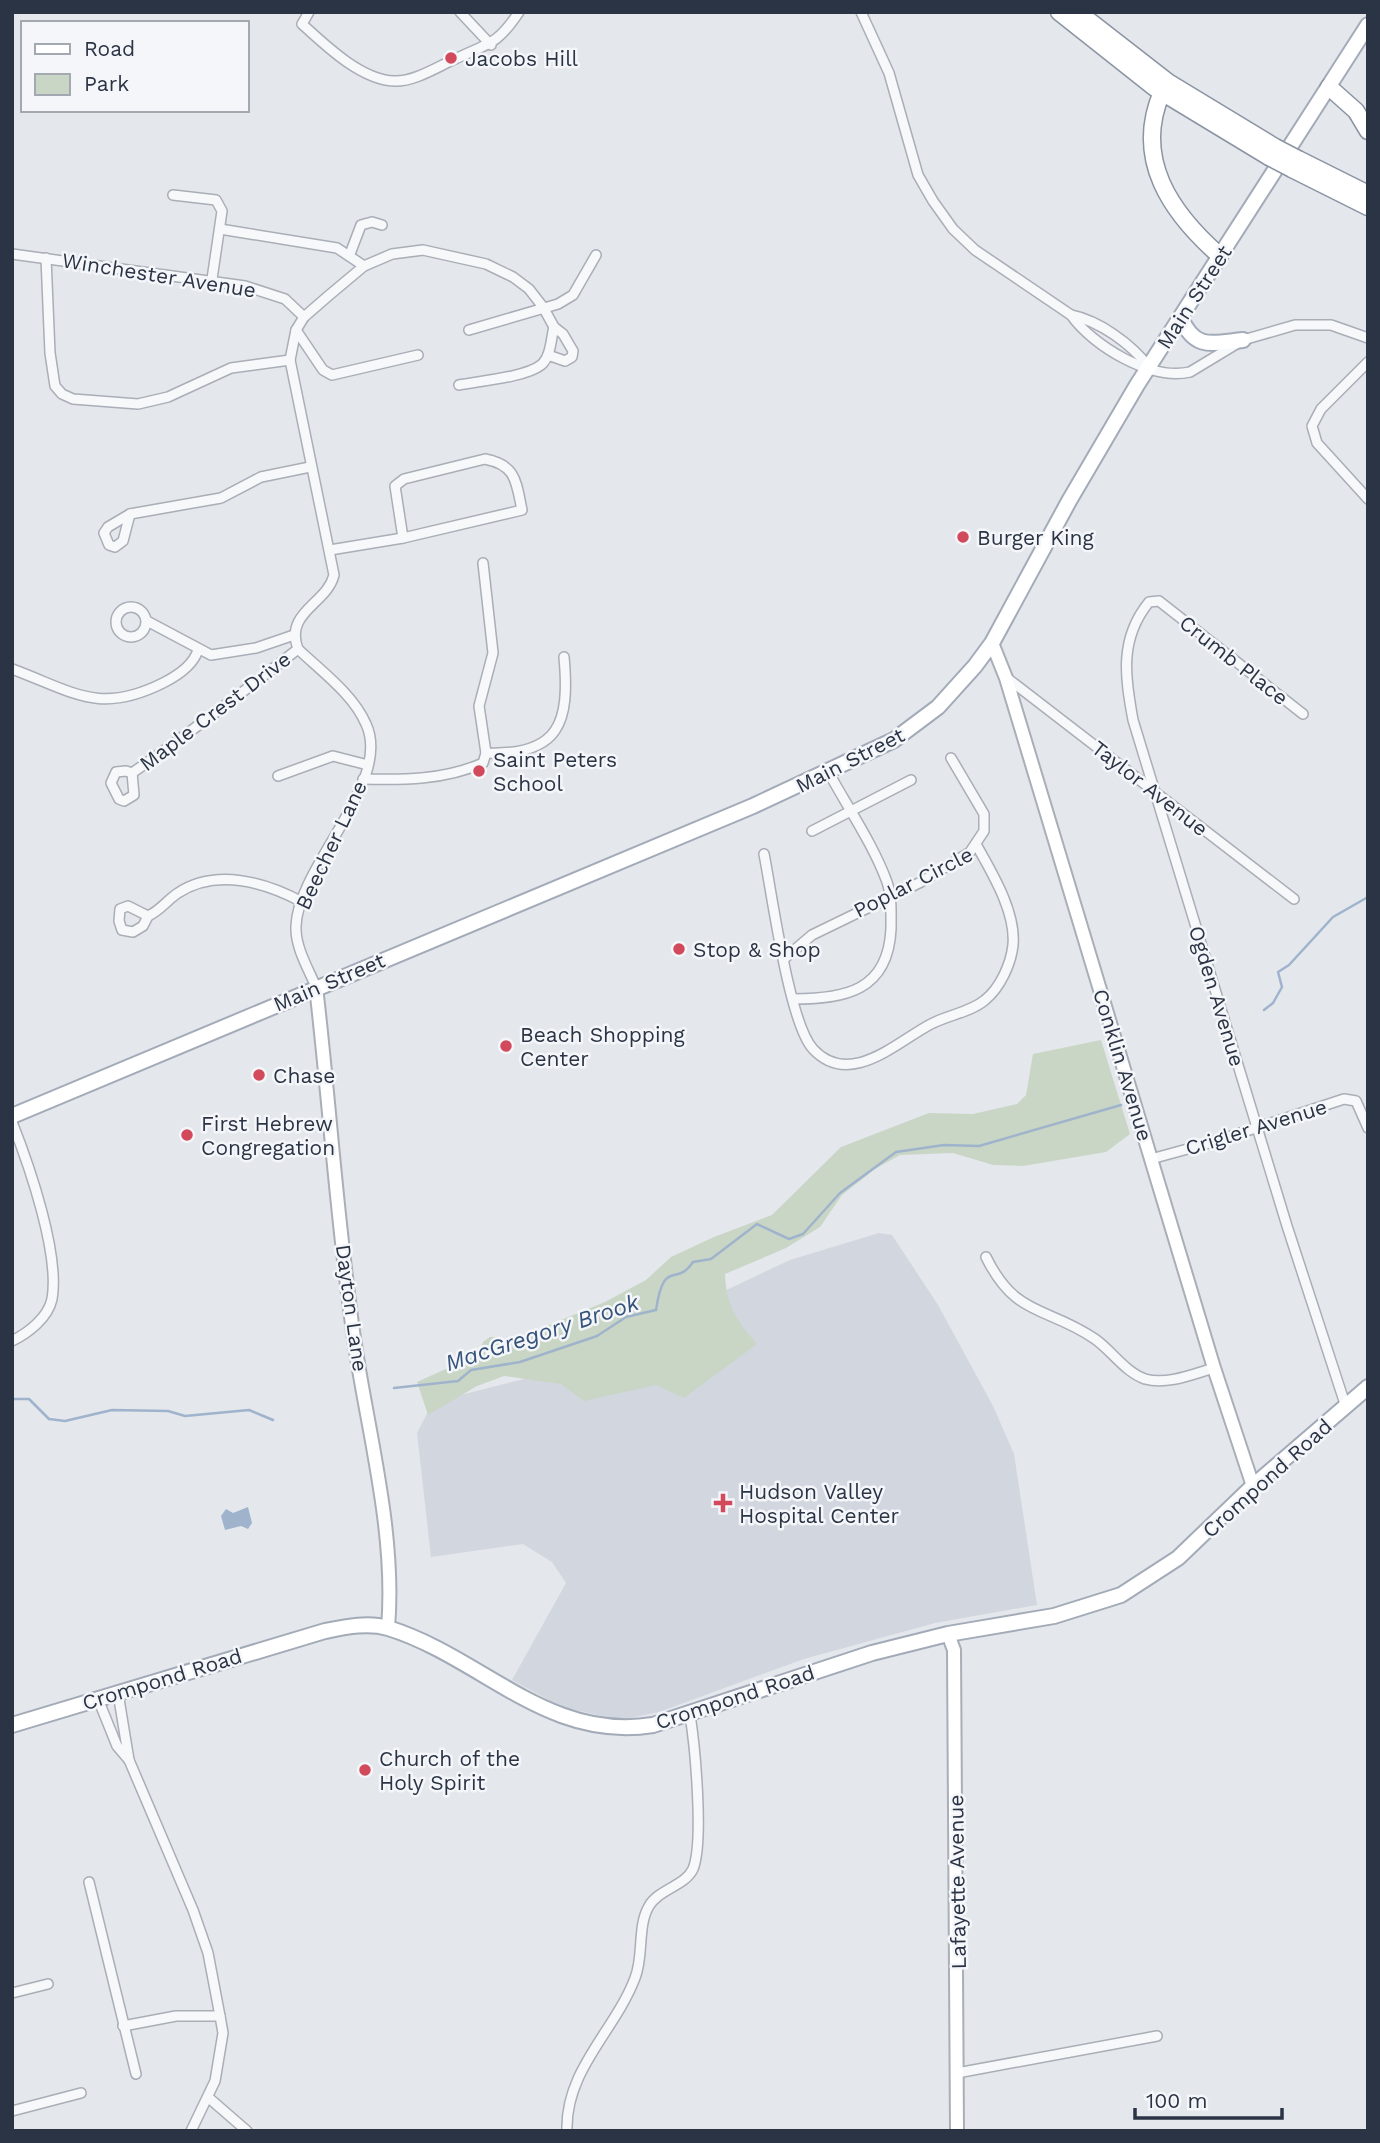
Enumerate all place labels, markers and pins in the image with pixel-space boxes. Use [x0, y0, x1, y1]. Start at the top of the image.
place label: Jacobs Hill [465, 46, 579, 71]
marker: Jacobs Hill [443, 50, 459, 66]
place label: Burger King [977, 525, 1095, 550]
marker: Burger King [955, 529, 971, 545]
place label: Saint Peters School [493, 747, 617, 796]
marker: Saint Peters School [471, 763, 487, 779]
place label: Stop & Shop [693, 937, 821, 962]
marker: Stop & Shop [671, 941, 687, 957]
place label: Beach Shopping Center [520, 1022, 686, 1071]
marker: Beach Shopping Center [498, 1038, 514, 1054]
place label: Chase [273, 1063, 335, 1088]
marker: Chase [251, 1067, 267, 1083]
place label: First Hebrew Congregation [201, 1111, 335, 1160]
marker: First Hebrew Congregation [179, 1127, 195, 1143]
place label: Hudson Valley Hospital Center [739, 1479, 899, 1528]
marker: Hudson Valley Hospital Center [713, 1493, 733, 1513]
place label: Church of the Holy Spirit [379, 1746, 520, 1795]
marker: Church of the Holy Spirit [357, 1762, 373, 1778]

